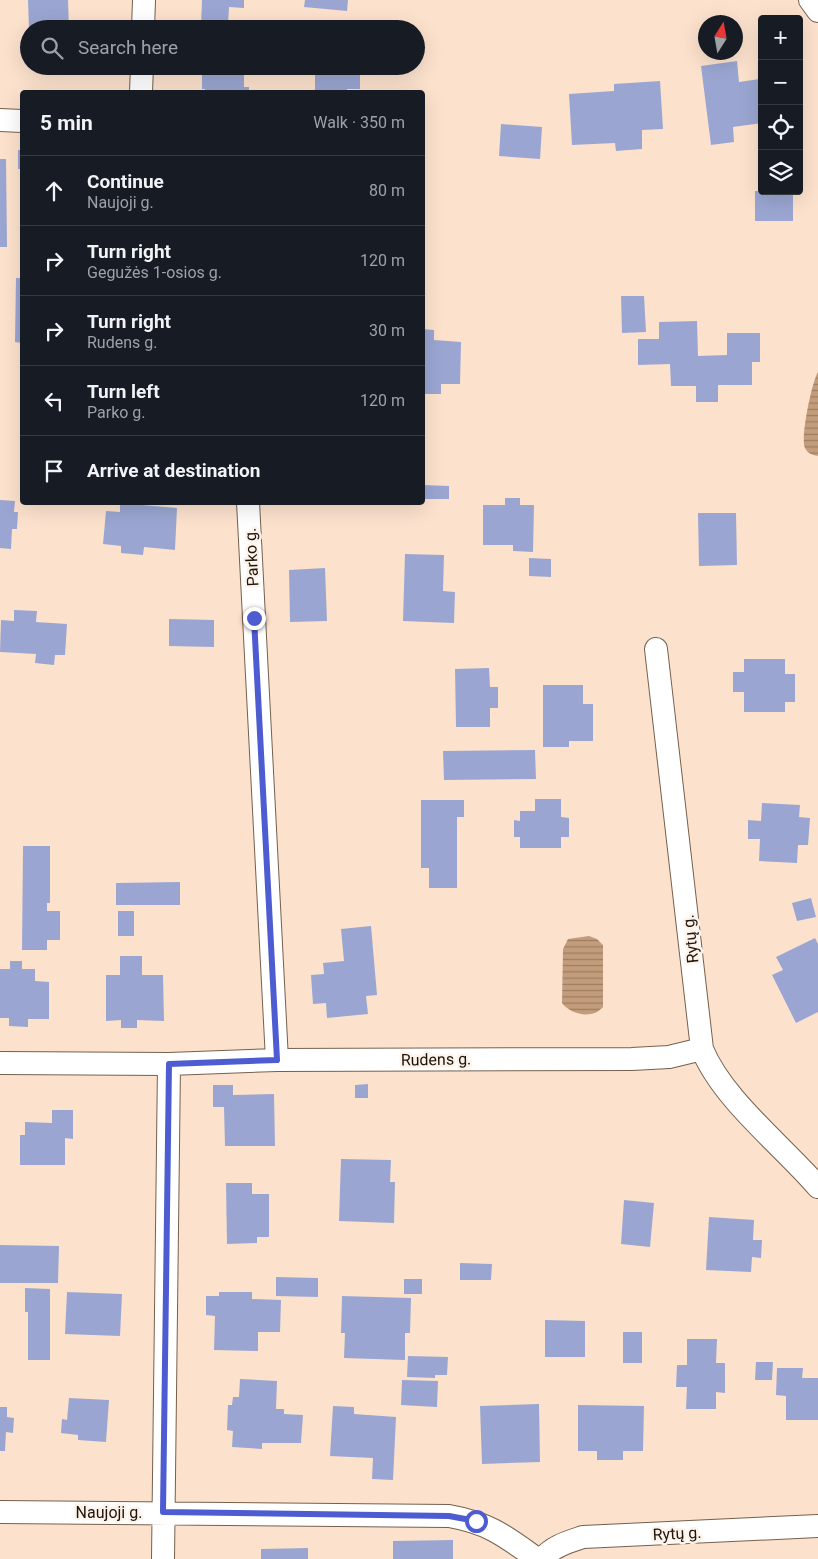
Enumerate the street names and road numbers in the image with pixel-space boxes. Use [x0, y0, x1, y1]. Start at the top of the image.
street label: Parko g. [240, 527, 263, 587]
street label: Rytų g. [679, 914, 702, 964]
street label: Rudens g. [401, 1049, 471, 1070]
street label: Naujoji g. [76, 1503, 142, 1522]
street label: Rytų g. [652, 1523, 702, 1544]

